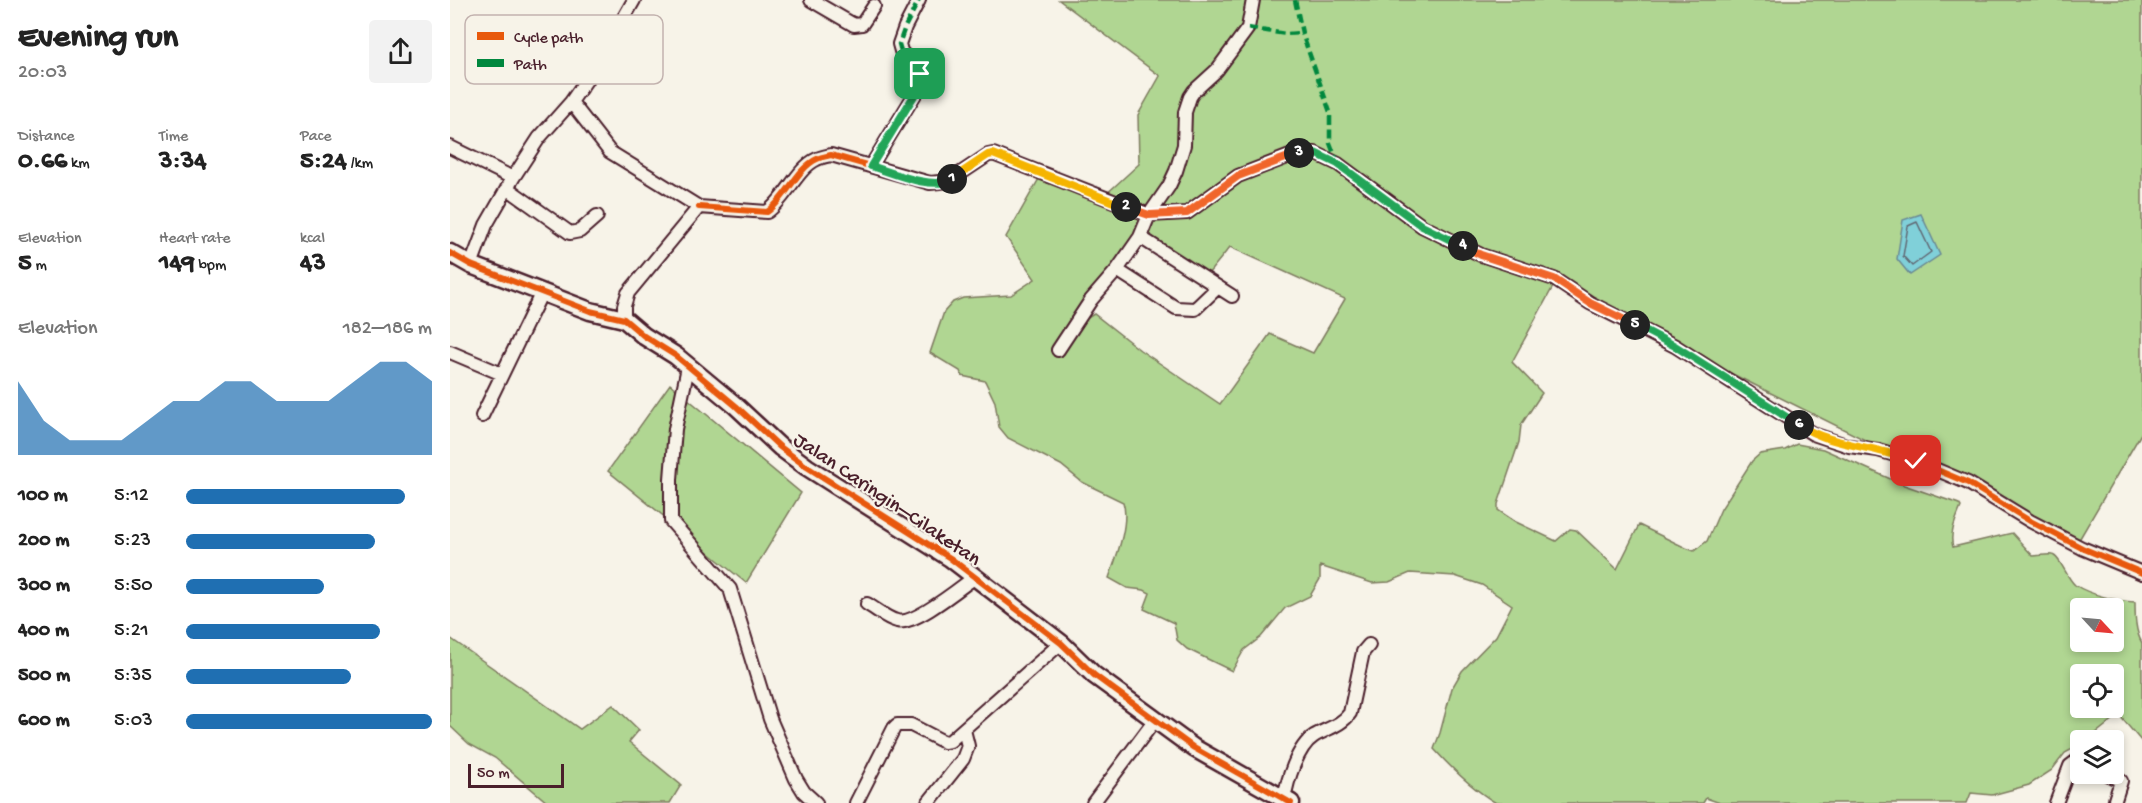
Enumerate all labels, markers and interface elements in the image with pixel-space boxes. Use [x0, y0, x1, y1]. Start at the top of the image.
legend [465, 15, 663, 84]
text: Evening run [18, 20, 178, 58]
button: share [369, 20, 432, 83]
text: Cycle path [514, 30, 584, 49]
pin [894, 48, 945, 99]
text: Path [513, 57, 547, 76]
icon: arrive [903, 57, 936, 90]
text: 20:03 [18, 62, 67, 85]
text: Distance [18, 128, 75, 147]
text: Time [159, 128, 188, 147]
text: Pace [300, 128, 331, 147]
pin: 3 [1284, 138, 1314, 168]
text: 3 [1295, 143, 1303, 162]
text: 0.66 [18, 147, 67, 178]
text: 3:34 [159, 147, 206, 178]
text: 5:24 [300, 147, 347, 178]
text: km [67, 155, 90, 174]
text: /km [347, 155, 373, 174]
pin: 1 [937, 164, 967, 194]
text: 1 [949, 169, 955, 188]
pin: 2 [1111, 192, 1141, 222]
text: 2 [1122, 197, 1130, 216]
text: Elevation [18, 230, 82, 249]
text: Heart rate [159, 230, 231, 249]
text: kcal [300, 230, 325, 249]
pin: 4 [1448, 231, 1478, 261]
text: 4 [1459, 236, 1467, 255]
text: 5 [18, 249, 32, 280]
text: 149 [159, 249, 195, 280]
text: 43 [300, 249, 326, 280]
text: m [32, 257, 47, 276]
text: bpm [195, 257, 226, 276]
pin: 5 [1620, 310, 1650, 340]
text: 5 [1631, 315, 1639, 334]
text: Elevation [18, 318, 98, 341]
text: 182–186 m [343, 318, 432, 341]
pin: 6 [1784, 410, 1814, 440]
text: 6 [1795, 415, 1803, 434]
street label: Jalan Caringin–Cilaketan [787, 429, 985, 573]
pin [1890, 435, 1941, 486]
icon: check [1899, 444, 1932, 477]
text: 100 m [18, 485, 68, 508]
text: 5:12 [114, 485, 149, 508]
text: 200 m [18, 530, 69, 553]
text: 5:23 [114, 530, 151, 553]
text: 300 m [18, 575, 70, 598]
text: 5:50 [114, 575, 153, 598]
north arrow [2070, 598, 2124, 652]
map controls [2070, 598, 2124, 784]
text: 400 m [18, 620, 69, 643]
text: 5:21 [114, 620, 149, 643]
button: locate [2070, 664, 2124, 718]
text: 500 m [18, 665, 70, 688]
text: 5:35 [114, 665, 152, 688]
text: 600 m [18, 710, 70, 733]
text: 5:03 [114, 710, 153, 733]
button: layers [2070, 730, 2124, 784]
scale bar [468, 761, 564, 788]
text: 50 m [477, 765, 510, 784]

